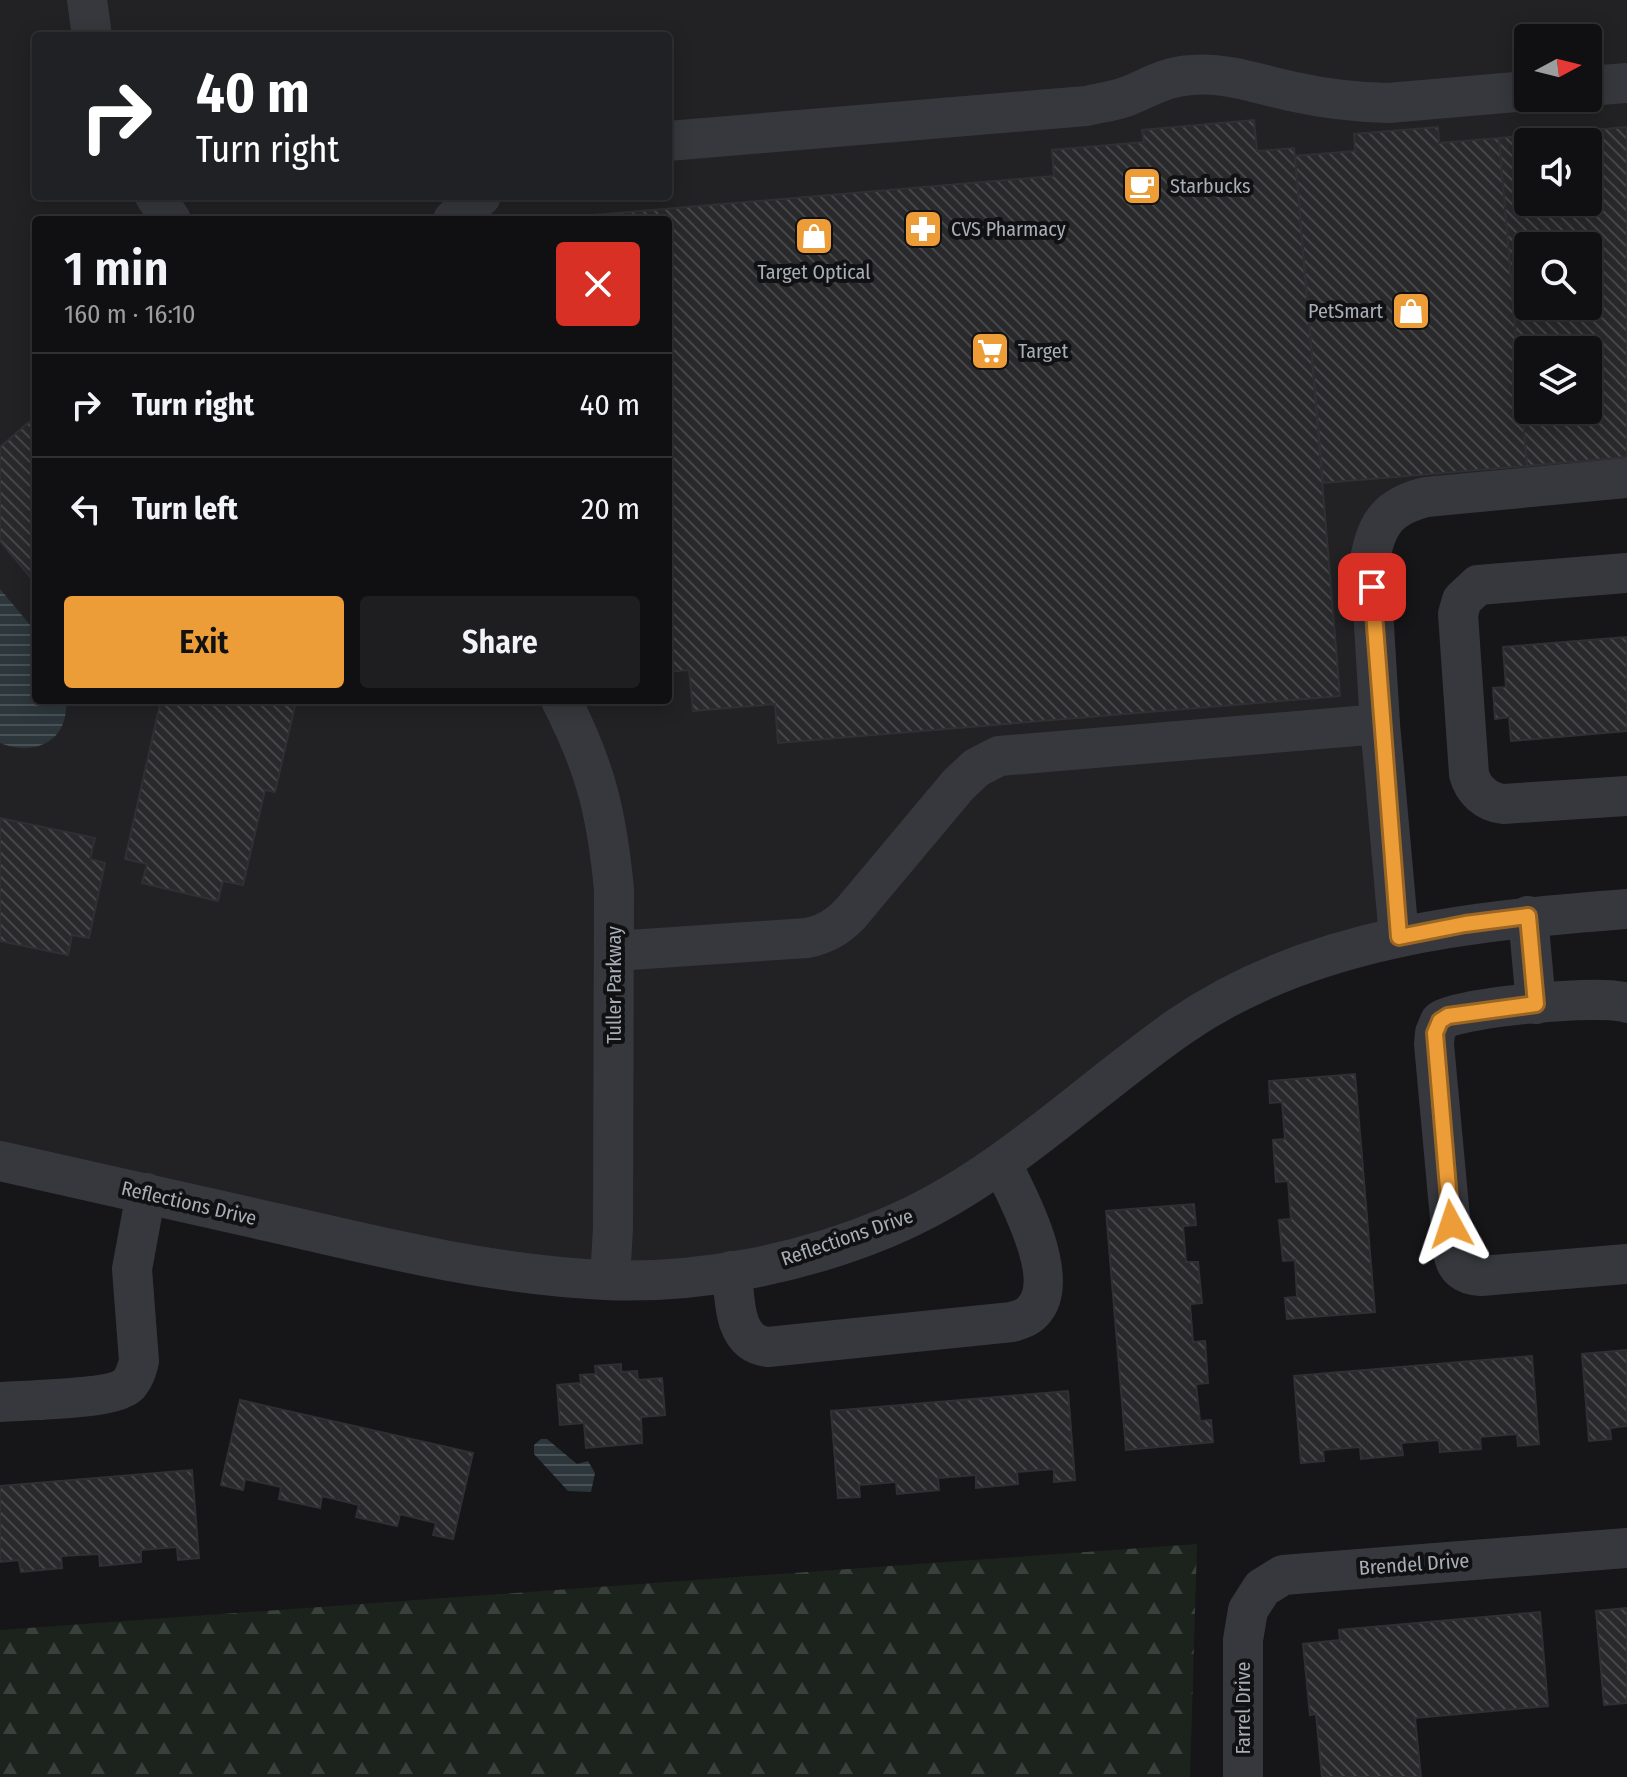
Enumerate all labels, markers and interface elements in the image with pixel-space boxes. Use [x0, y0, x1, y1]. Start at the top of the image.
north arrow [1514, 24, 1602, 112]
map controls [1514, 24, 1602, 424]
text: 40 m [196, 60, 310, 127]
icon: right [64, 64, 168, 168]
text: Turn right [196, 128, 339, 172]
button: sound [1514, 128, 1602, 216]
cafe icon: Starbucks [1121, 165, 1163, 207]
place label: Starbucks [1170, 174, 1251, 198]
pharmacy icon: CVS Pharmacy [902, 208, 944, 250]
shop icon: Target Optical [793, 215, 835, 257]
place label: CVS Pharmacy [951, 217, 1066, 241]
button: search [1514, 232, 1602, 320]
text: 1 min [64, 240, 169, 298]
button: close [556, 242, 640, 326]
place label: Target Optical [758, 260, 870, 284]
shop icon: PetSmart [1390, 290, 1432, 332]
text: 160 m · 16:10 [64, 299, 196, 330]
place label: PetSmart [1308, 299, 1383, 323]
supermarket icon: Target [969, 330, 1011, 372]
button: layers [1514, 336, 1602, 424]
place label: Target [1018, 339, 1069, 363]
icon: right [64, 383, 108, 427]
text: Turn right [132, 387, 254, 423]
text: 40 m [580, 387, 640, 423]
icon: left [64, 487, 108, 531]
text: Turn left [132, 491, 238, 527]
text: 20 m [581, 491, 640, 527]
pin [1338, 553, 1406, 621]
icon: arrive [1350, 565, 1394, 609]
button: Exit [64, 596, 344, 688]
button: Share [360, 596, 640, 688]
street label: Tuller Parkway [602, 926, 626, 1044]
street label: Reflections Drive [119, 1176, 259, 1230]
position arrow [1409, 1182, 1493, 1266]
street label: Reflections Drive [778, 1203, 916, 1271]
street label: Brendel Drive [1358, 1548, 1470, 1580]
street label: Farrel Drive [1231, 1662, 1255, 1754]

